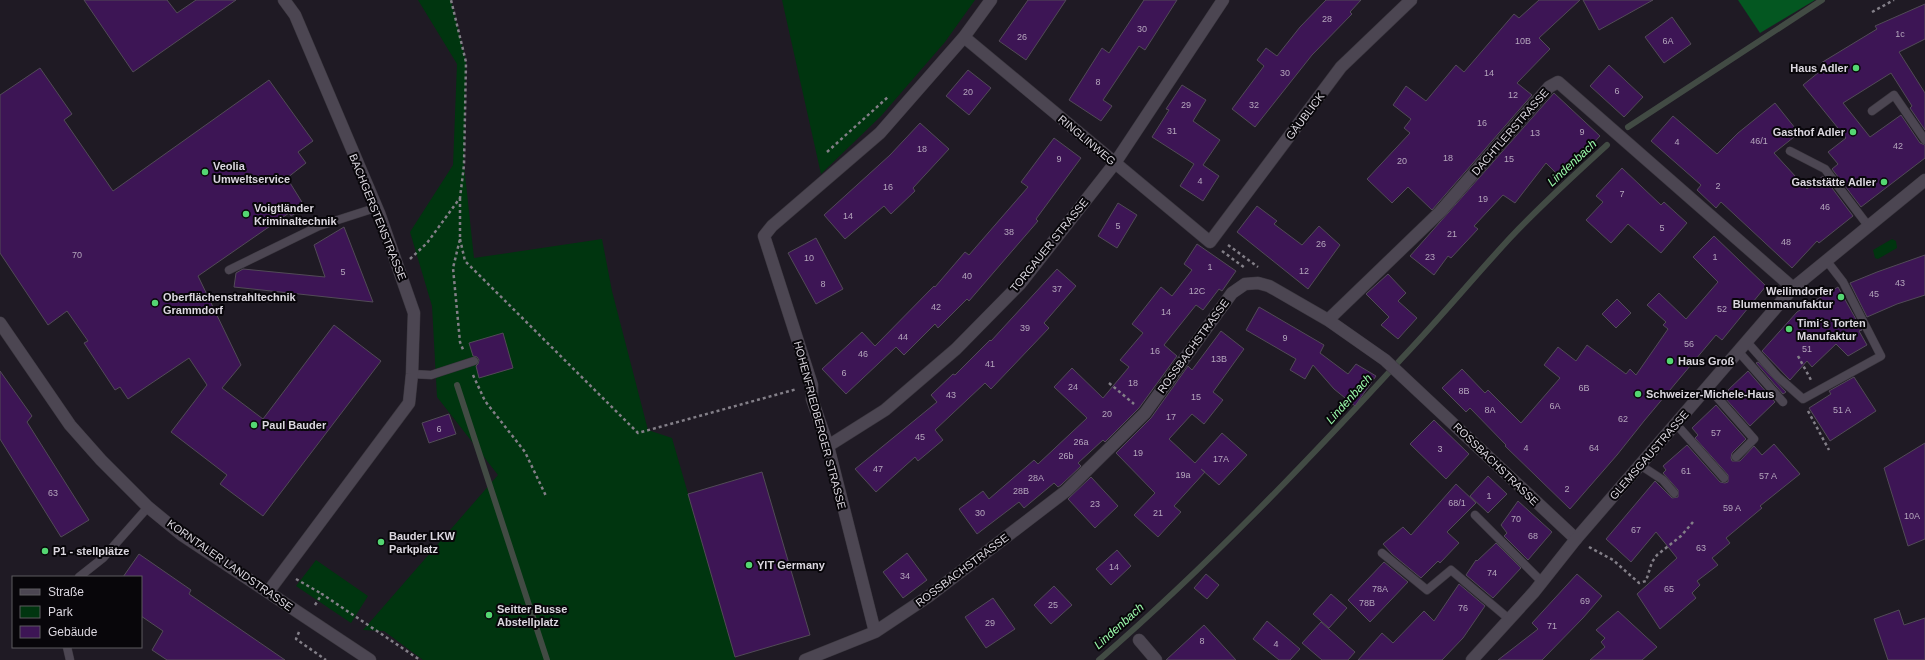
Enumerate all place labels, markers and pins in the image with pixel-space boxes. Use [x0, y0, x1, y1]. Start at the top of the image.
place label: Haus Adler [1790, 62, 1849, 74]
marker: Haus Adler [1851, 63, 1861, 73]
place label: Gasthof Adler [1773, 126, 1846, 138]
marker: Gasthof Adler [1848, 127, 1858, 137]
place label: Veolia Umweltservice [213, 160, 290, 185]
marker: Veolia Umweltservice [200, 167, 210, 177]
place label: Gaststätte Adler [1791, 176, 1877, 188]
marker: Gaststätte Adler [1879, 177, 1889, 187]
place label: Voigtländer Kriminaltechnik [254, 202, 337, 227]
marker: Voigtländer Kriminaltechnik [241, 209, 251, 219]
place label: Weilimdorfer Blumenmanufaktur [1733, 285, 1834, 310]
place label: Oberflächenstrahltechnik Grammdorf [163, 291, 297, 316]
marker: Weilimdorfer Blumenmanufaktur [1836, 292, 1846, 302]
marker: Oberflächenstrahltechnik Grammdorf [150, 298, 160, 308]
place label: Timi´s Torten Manufaktur [1797, 317, 1866, 342]
marker: Timi´s Torten Manufaktur [1784, 324, 1794, 334]
place label: Haus Groß [1678, 355, 1735, 367]
marker: Haus Groß [1665, 356, 1675, 366]
place label: Schweizer-Michele-Haus [1646, 388, 1774, 400]
marker: Schweizer-Michele-Haus [1633, 389, 1643, 399]
place label: Paul Bauder [262, 419, 327, 431]
marker: Paul Bauder [249, 420, 259, 430]
place label: Bauder LKW Parkplatz [389, 530, 456, 555]
marker: Bauder LKW Parkplatz [376, 537, 386, 547]
place label: P1 - stellplätze [53, 545, 129, 557]
marker: P1 - stellplätze [40, 546, 50, 556]
place label: YIT Germany [757, 559, 826, 571]
marker: YIT Germany [744, 560, 754, 570]
place label: Seitter Busse Abstellplatz [497, 603, 567, 628]
marker: Seitter Busse Abstellplatz [484, 610, 494, 620]

